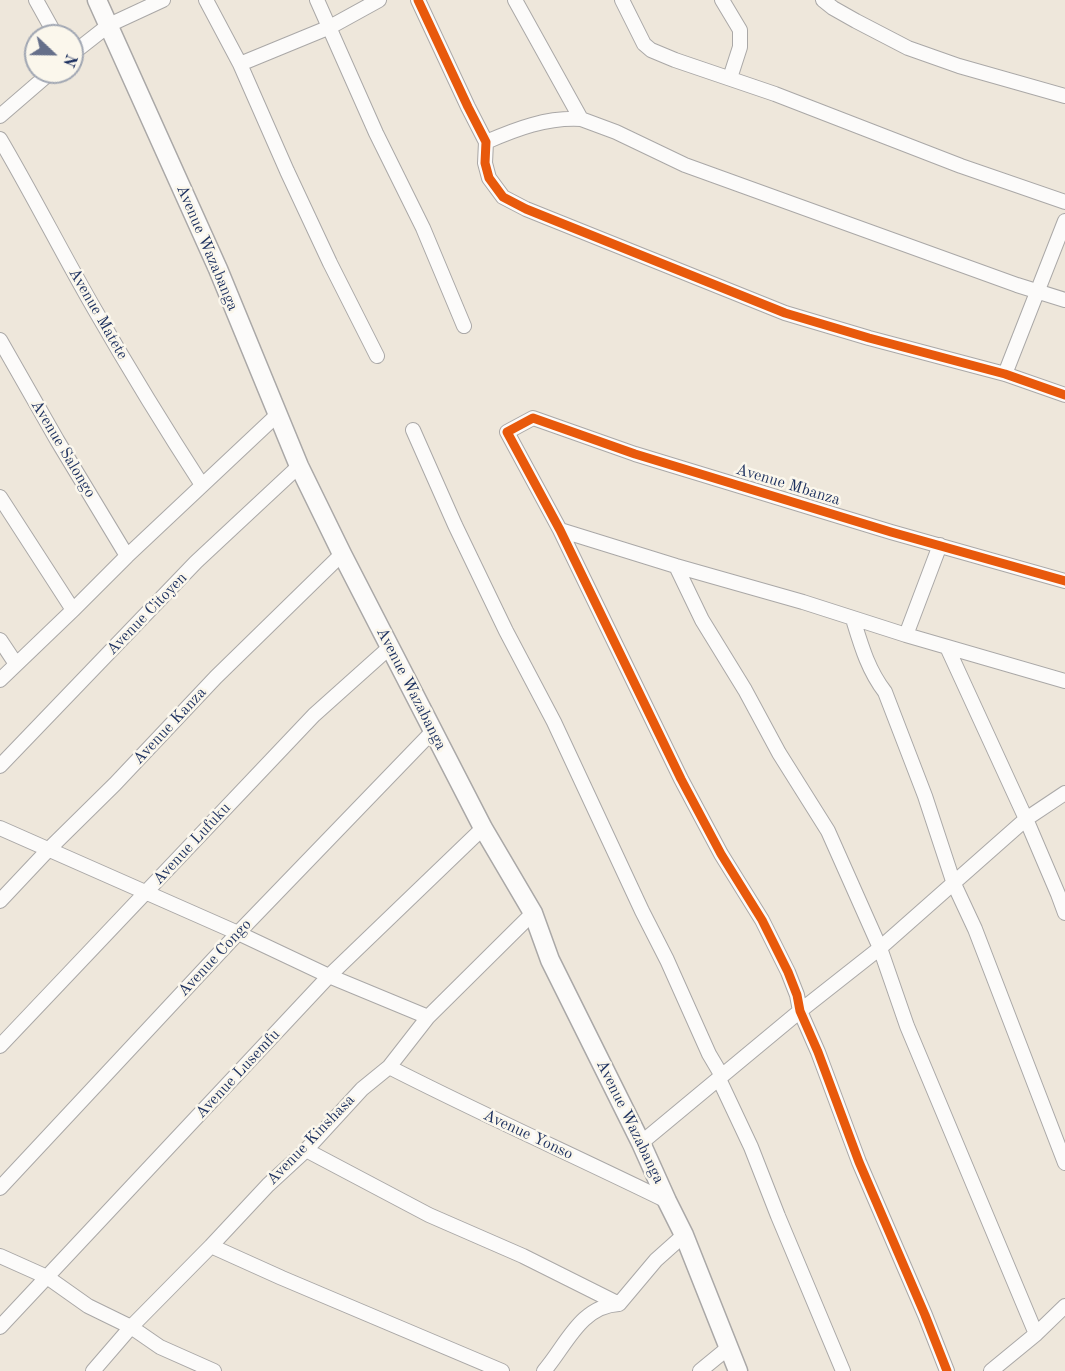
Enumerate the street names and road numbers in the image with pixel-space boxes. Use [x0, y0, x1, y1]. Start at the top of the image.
street label: Avenue Wazabanga [172, 182, 242, 314]
street label: Avenue Matete [64, 265, 132, 363]
street label: Avenue Salongo [26, 397, 100, 501]
street label: Avenue Mbanza [733, 460, 843, 510]
street label: Avenue Citoyen [103, 569, 191, 659]
street label: Avenue Wazabanga [372, 624, 450, 754]
street label: Avenue Kanza [129, 683, 211, 769]
street label: Avenue Lufuku [149, 799, 235, 889]
street label: Avenue Congo [174, 915, 256, 1001]
street label: Avenue Lusemfu [192, 1025, 284, 1123]
street label: Avenue Wazabanga [592, 1057, 668, 1187]
street label: Avenue Kinshasa [263, 1091, 359, 1189]
street label: Avenue Yonso [480, 1106, 576, 1164]

